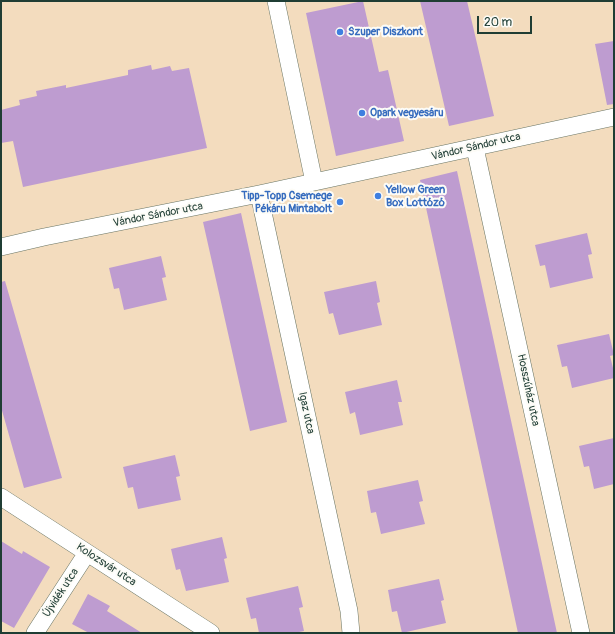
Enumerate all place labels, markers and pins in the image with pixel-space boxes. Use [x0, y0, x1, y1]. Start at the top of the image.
place label: Szuper Diszkont [348, 25, 423, 39]
marker: Szuper Diszkont [335, 27, 345, 37]
place label: Opark vegyesáru [370, 106, 444, 120]
marker: Opark vegyesáru [357, 108, 367, 118]
place label: Yellow Green Box Lottózó [386, 183, 445, 209]
place label: Tipp-Topp Csemege Pékáru Mintabolt [241, 189, 332, 215]
marker: Yellow Green Box Lottózó [373, 191, 383, 201]
marker: Tipp-Topp Csemege Pékáru Mintabolt [335, 197, 345, 207]

